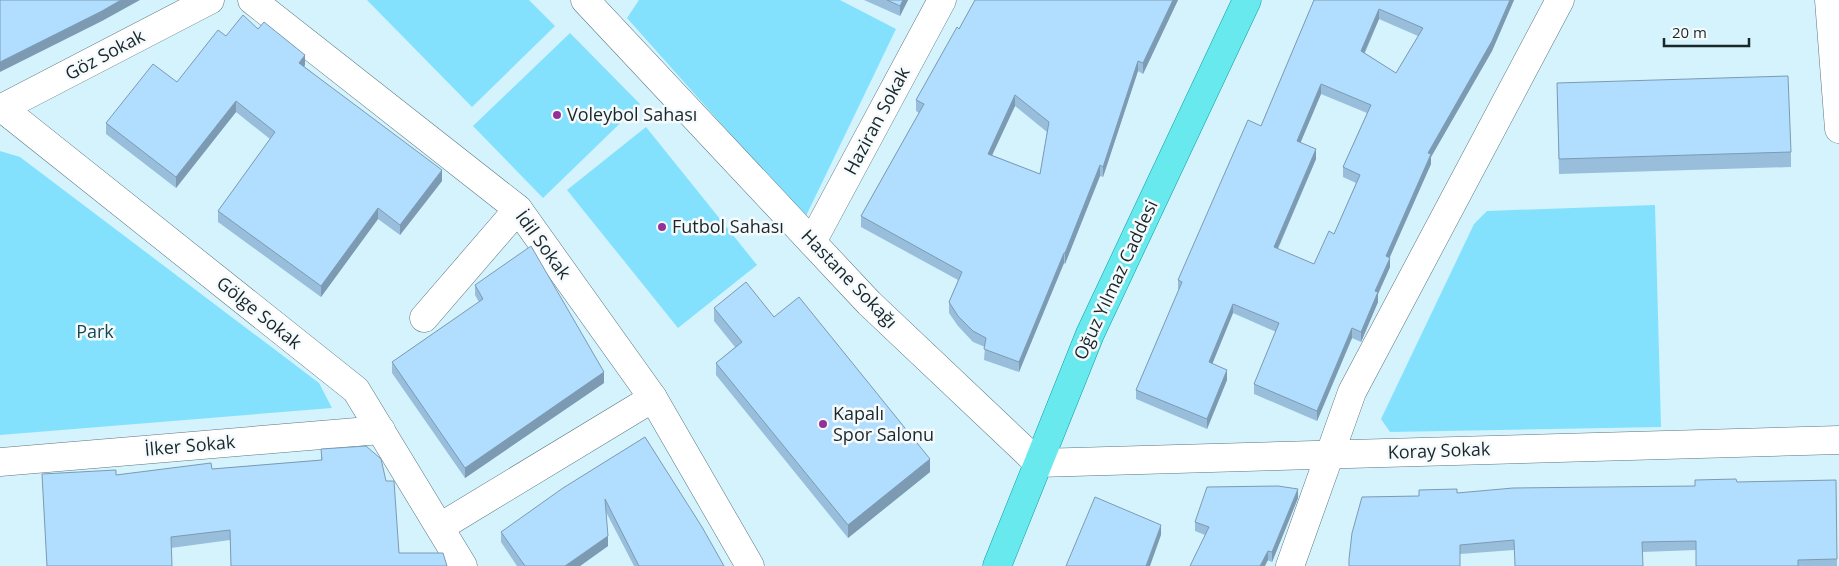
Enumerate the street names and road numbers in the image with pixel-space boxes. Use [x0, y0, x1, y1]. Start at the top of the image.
street label: Göz Sokak [61, 23, 149, 85]
street label: Haziran Sokak [838, 62, 915, 179]
street label: Oğuz Yılmaz Caddesi [1068, 196, 1163, 363]
street label: İdil Sokak [511, 205, 577, 284]
street label: Hastane Sokağı [796, 224, 903, 333]
street label: Gölge Sokak [212, 271, 307, 354]
street label: İlker Sokak [144, 429, 237, 461]
street label: Koray Sokak [1387, 436, 1491, 464]

